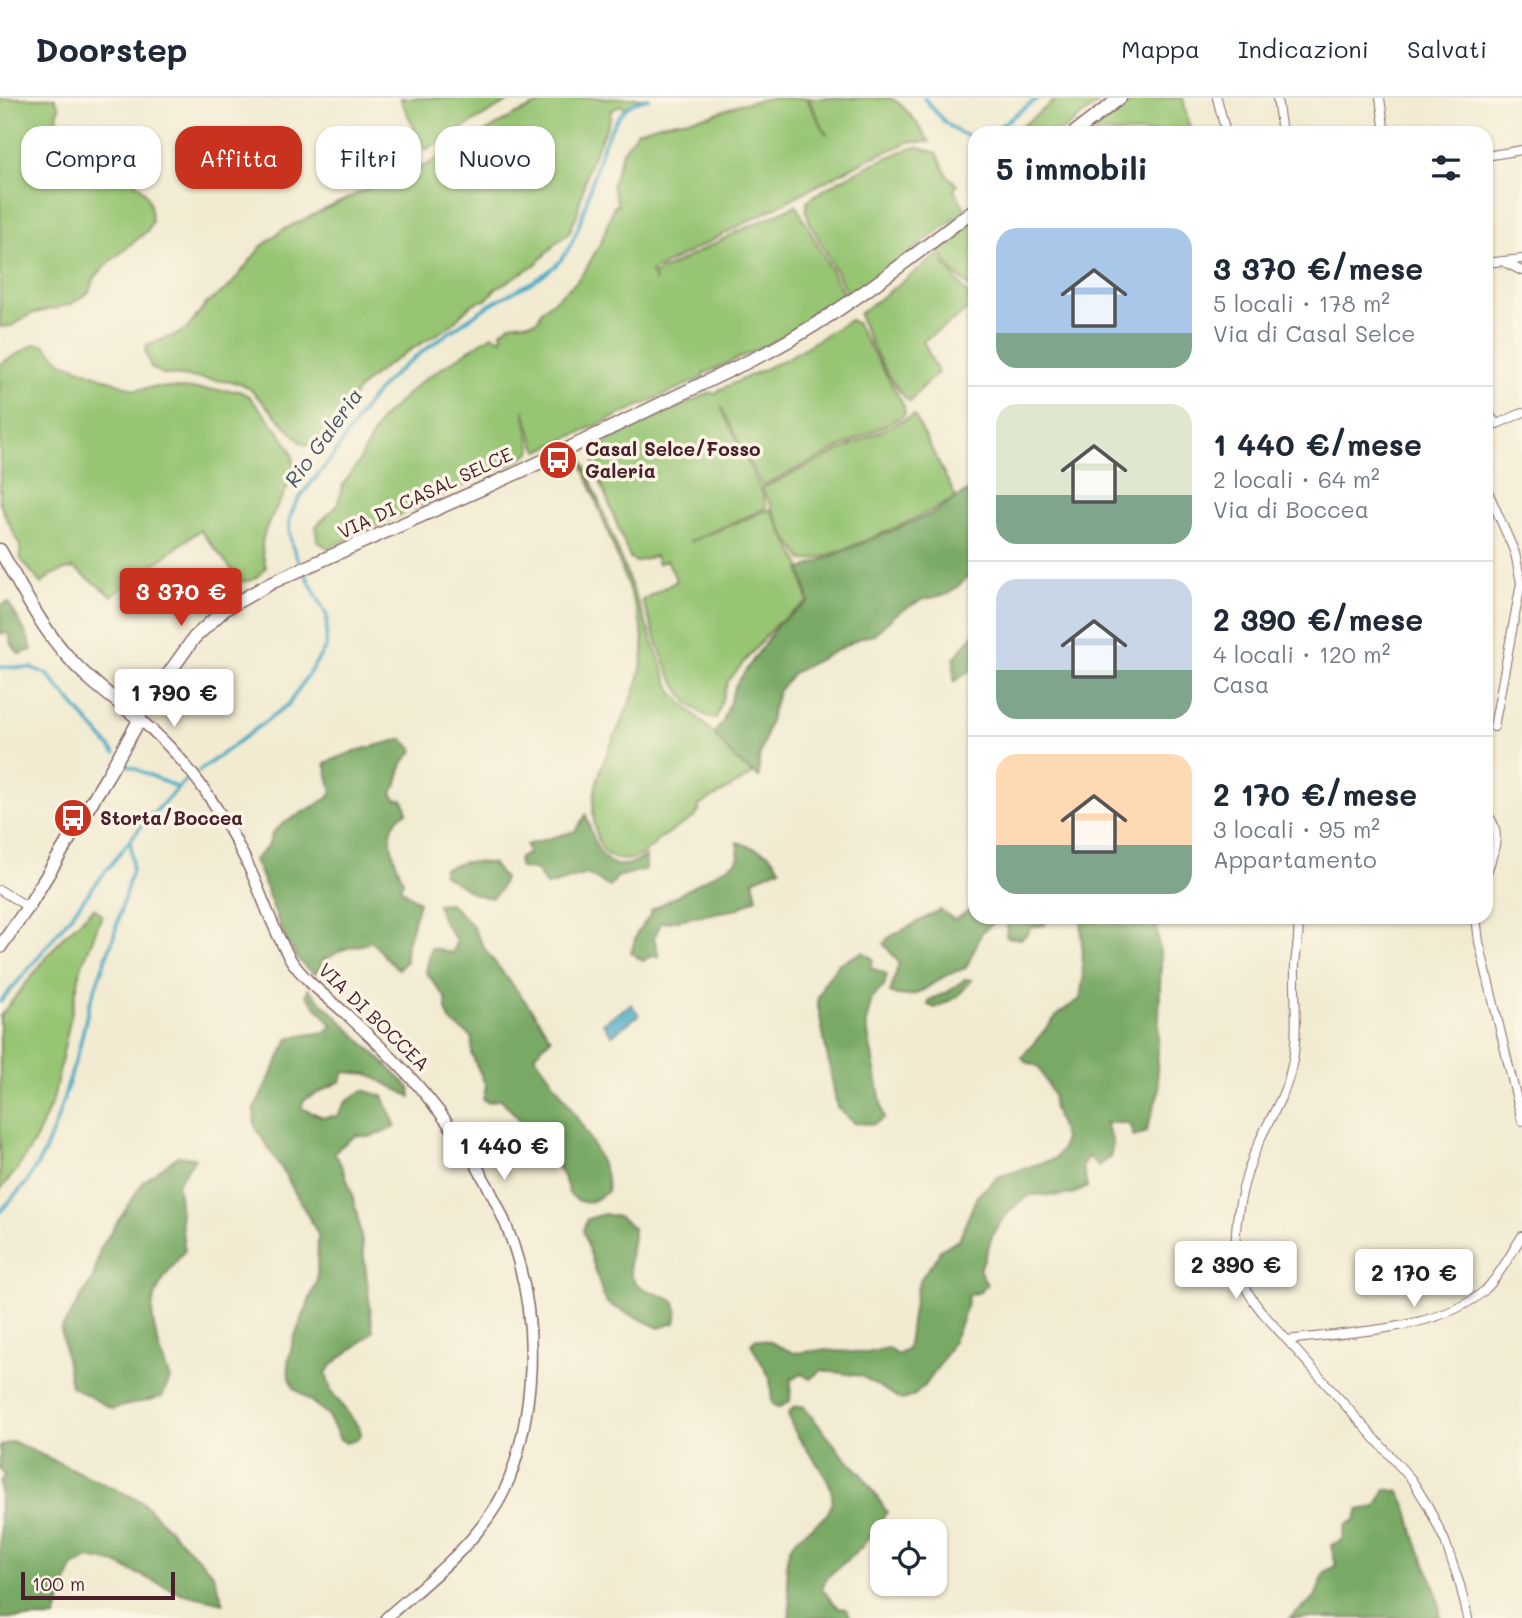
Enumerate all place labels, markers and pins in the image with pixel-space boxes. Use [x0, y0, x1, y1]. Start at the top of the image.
place label: Casal Selce/Fosso Galeria [585, 436, 761, 483]
bus stop icon: Casal Selce/Fosso Galeria [537, 439, 579, 481]
pin: 3 370 € [116, 568, 246, 628]
pin: 1 790 € [109, 670, 239, 729]
bus stop icon: Storta/Boccea [52, 797, 94, 839]
place label: Storta/Boccea [100, 805, 243, 830]
pin: 1 440 € [439, 1122, 569, 1182]
pin: 2 390 € [1171, 1242, 1301, 1301]
pin: 2 170 € [1349, 1250, 1479, 1309]

